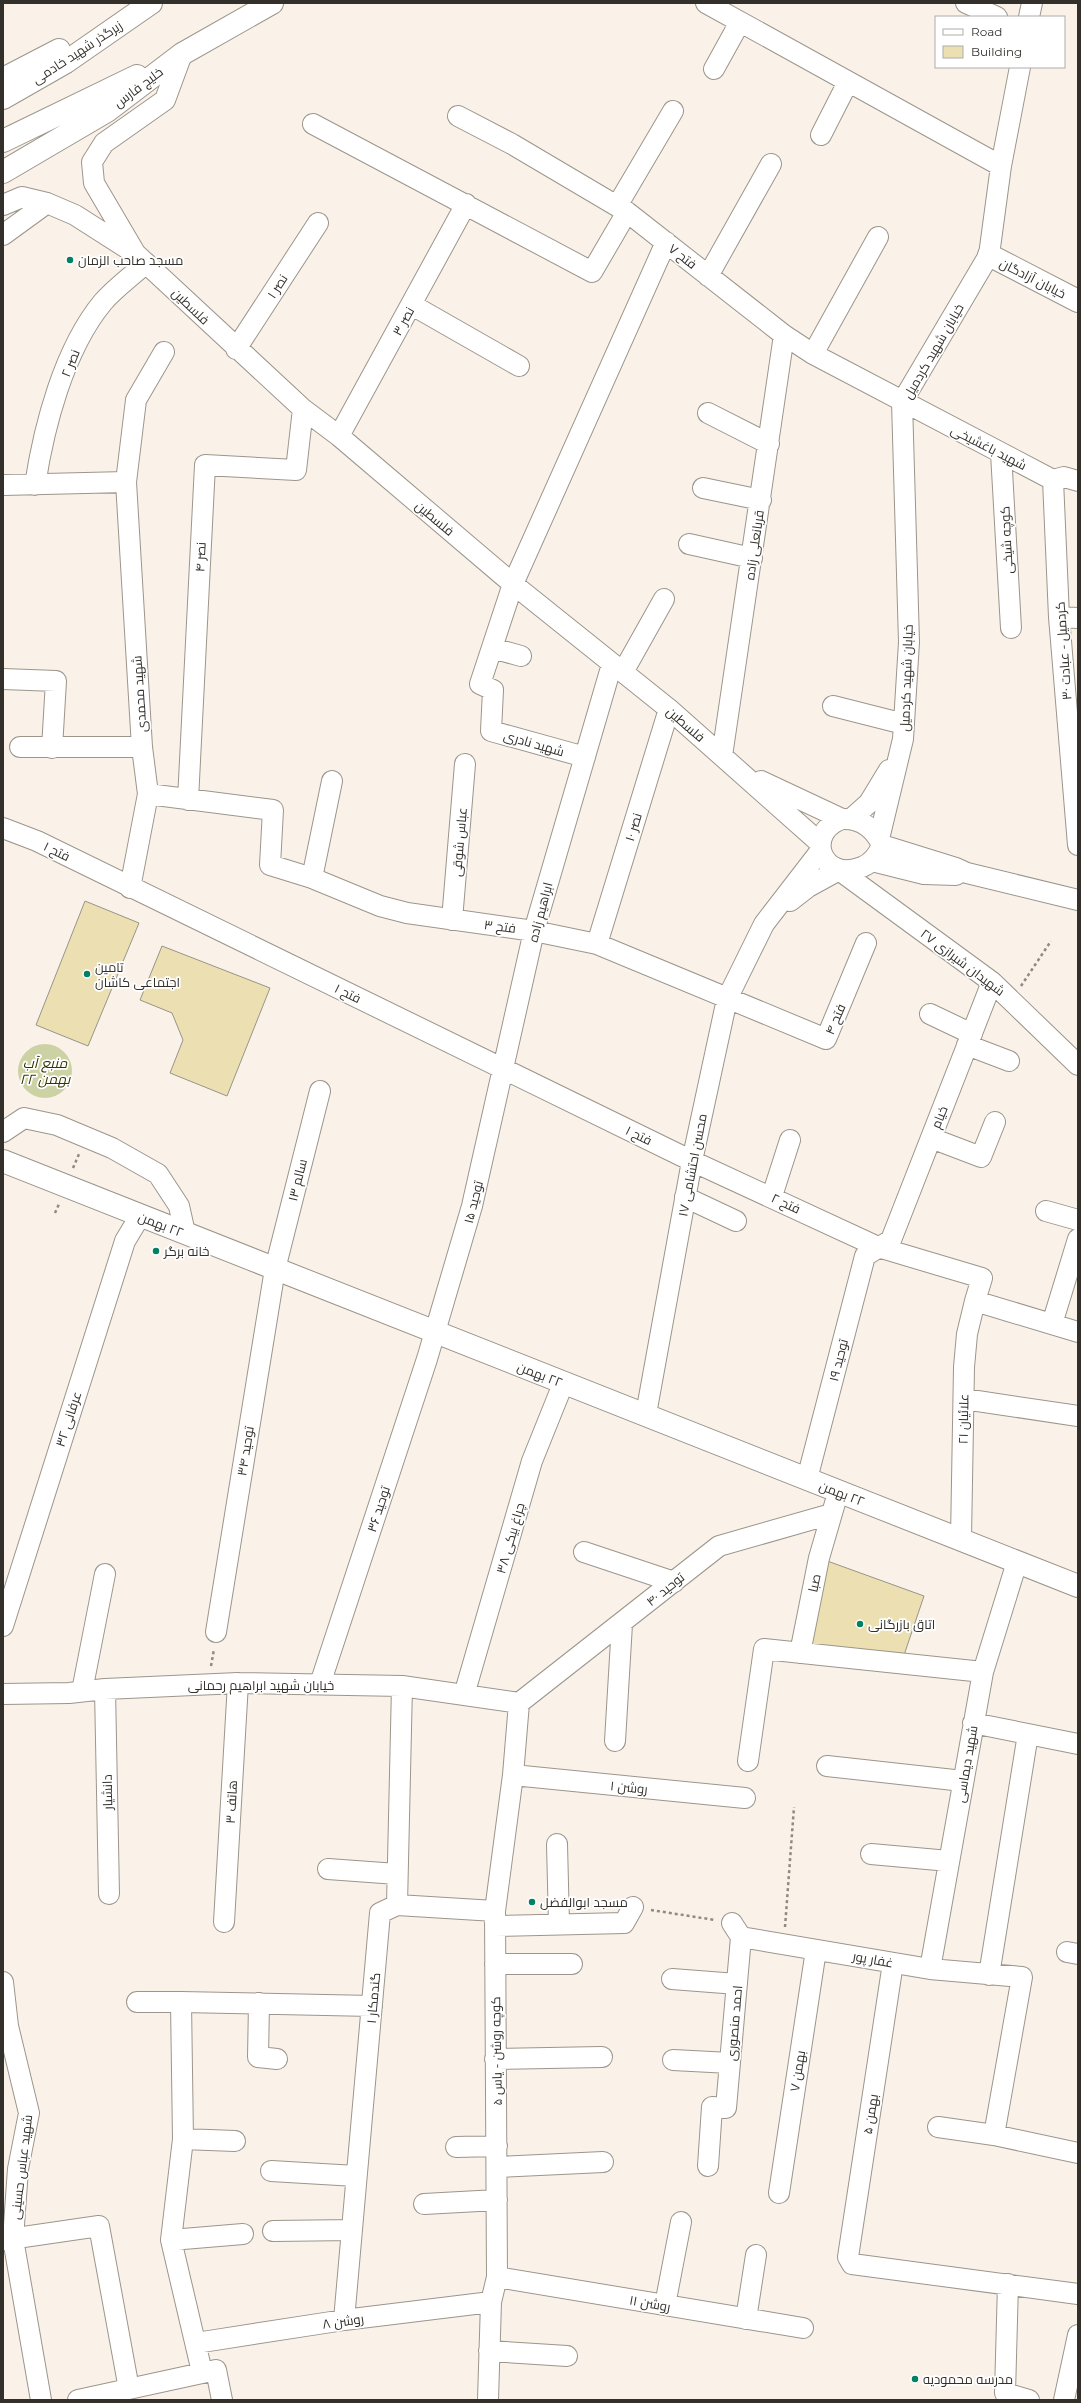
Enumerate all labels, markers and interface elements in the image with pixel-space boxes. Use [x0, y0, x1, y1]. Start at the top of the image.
legend [935, 16, 1065, 68]
street label: زیرگذر شهید خادمی [29, 17, 125, 87]
text: Road [971, 24, 1002, 39]
text: Building [971, 44, 1022, 59]
street label: خلیج فارس [110, 63, 166, 111]
street label: فتح ۷ [665, 240, 700, 273]
place label: مسجد صاحب الزمان [78, 252, 183, 268]
street label: خیابان آزادگان [997, 254, 1069, 302]
marker: مسجد صاحب الزمان [65, 255, 75, 265]
street label: نصر ۱ [263, 271, 291, 301]
street label: فلسطین [169, 284, 213, 328]
street label: خیابان شهید کردمیل [899, 301, 967, 401]
street label: نصر ۳ [389, 304, 417, 338]
street label: نصر ۲ [57, 347, 83, 379]
street label: شهید باغشیخی [948, 421, 1030, 473]
street label: فلسطین [412, 497, 458, 539]
street label: کوچه شیخی [996, 506, 1018, 574]
street label: قربانعلی زاده [741, 509, 767, 581]
street label: نصر ۴ [191, 542, 209, 572]
street label: کردمیل - عبادت ۳۰ [1052, 601, 1074, 701]
street label: خیابان شهید کردمیل [896, 624, 916, 732]
street label: شهید محمدی [128, 655, 150, 733]
street label: فلسطین [663, 703, 709, 745]
street label: شهید نادری [502, 727, 566, 759]
street label: عباس شوقی [448, 807, 470, 877]
street label: نصر ۱۰ [621, 811, 645, 843]
street label: فتح ۱ [41, 838, 73, 865]
street label: ابراهیم زاده [524, 880, 558, 944]
street label: فتح ۳ [483, 916, 517, 937]
street label: شهیدان شیرازی ۲۷ [918, 925, 1008, 999]
place label: تامین اجتماعی کاشان [95, 959, 180, 990]
marker: تامین اجتماعی کاشان [82, 969, 92, 979]
street label: فتح ۱ [332, 980, 364, 1007]
street label: فتح ۴ [821, 1001, 850, 1037]
water label: منبع آب ۲۲ بهمن [20, 1054, 72, 1088]
street label: خیام [927, 1103, 953, 1131]
street label: محسن احتشامی ۱۷ [674, 1112, 710, 1218]
street label: فتح ۱ [623, 1122, 655, 1149]
street label: سالم ۱۳ [284, 1157, 312, 1203]
street label: توحید ۱۵ [460, 1178, 486, 1225]
street label: فتح ۲ [769, 1189, 803, 1218]
street label: ٢٢ بهمن [136, 1208, 186, 1240]
place label: خانه برگر [163, 1243, 210, 1259]
marker: خانه برگر [151, 1246, 161, 1256]
street label: توحید ۱۹ [825, 1337, 851, 1383]
street label: ٢٢ بهمن [515, 1358, 565, 1390]
street label: عرفانی ۳۲ [52, 1389, 84, 1449]
street label: علائیان ۲۱ [955, 1394, 971, 1444]
street label: توحید ۳۴ [233, 1425, 257, 1477]
street label: ٢٢ بهمن [817, 1477, 867, 1509]
street label: توحید ۳۶ [363, 1483, 393, 1534]
street label: چراغ بیکی ۳۸ [492, 1501, 530, 1576]
street label: توحید ۴۰ [643, 1569, 688, 1609]
street label: صبا [804, 1572, 824, 1594]
place label: اتاق بازرگانی [868, 1616, 935, 1632]
marker: اتاق بازرگانی [855, 1619, 865, 1629]
street label: خیابان شهید ابراهیم رحمانی [188, 1677, 334, 1695]
street label: شهید دیماسی [951, 1724, 981, 1804]
street label: دانشیار [99, 1774, 115, 1811]
street label: روشن ۱ [609, 1777, 649, 1797]
street label: هاتف ۳ [222, 1780, 240, 1824]
place label: مسجد ابوالفضل [540, 1894, 628, 1910]
marker: مسجد ابوالفضل [527, 1897, 537, 1907]
street label: غفار پور [850, 1947, 895, 1972]
street label: گندمکار ۱ [363, 1972, 383, 2024]
street label: احمد منصوری [723, 1985, 745, 2061]
street label: کوچه روشن - یاس ۵ [487, 1996, 507, 2106]
street label: بهمن ۷ [786, 2049, 808, 2093]
street label: بهمن ۵ [859, 2093, 881, 2135]
street label: شهید عباس حسینی [7, 2114, 35, 2220]
street label: روشن ۱۱ [628, 2292, 672, 2314]
street label: روشن ۸ [321, 2310, 365, 2332]
place label: مدرسه محمودیه [923, 2371, 1013, 2387]
marker: مدرسه محمودیه [910, 2374, 920, 2384]

